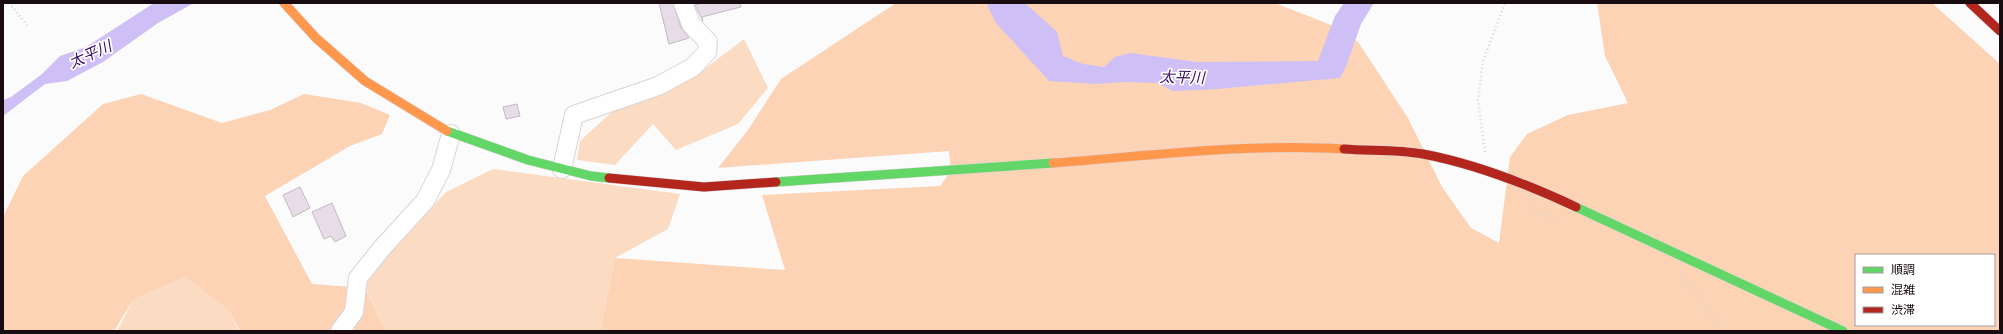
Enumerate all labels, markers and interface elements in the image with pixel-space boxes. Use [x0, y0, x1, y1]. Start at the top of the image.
water label: 太平川 [66, 35, 116, 72]
water label: 太平川 [1159, 67, 1207, 87]
legend [1855, 254, 1995, 326]
text: 順調 [1891, 262, 1915, 277]
text: 混雑 [1891, 282, 1915, 297]
text: 渋滞 [1891, 302, 1915, 317]

